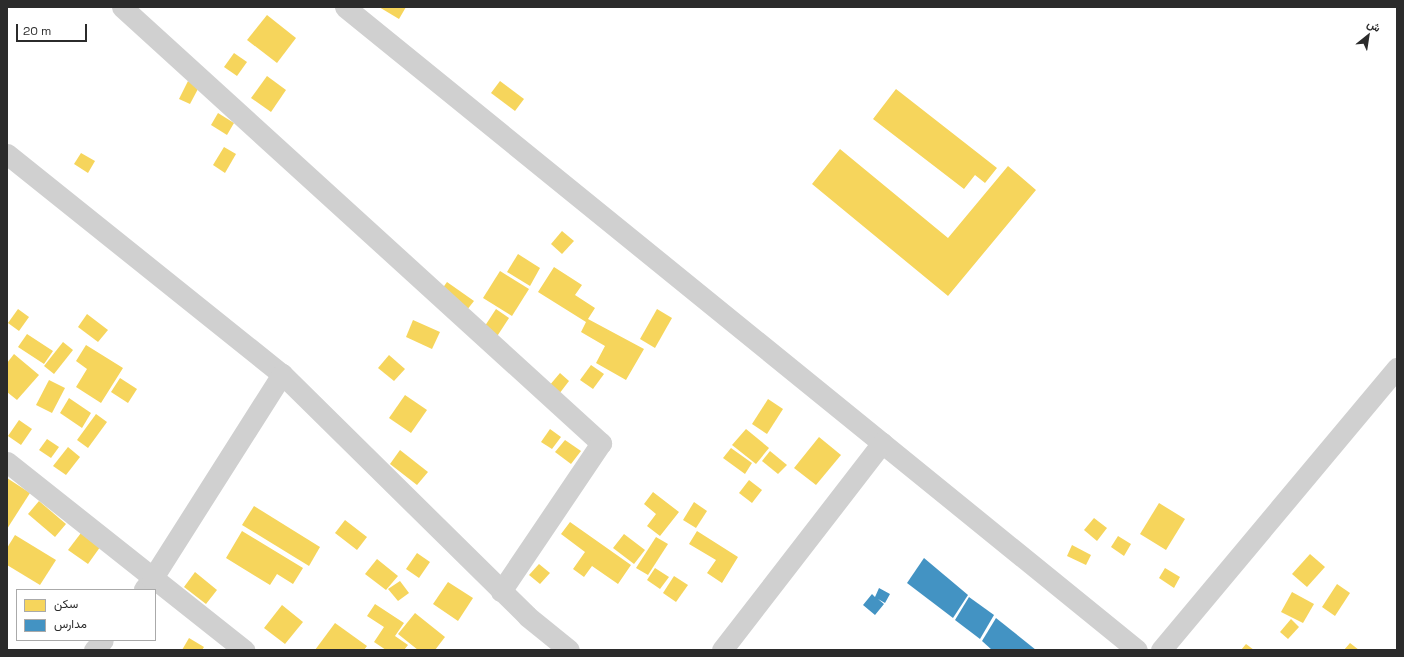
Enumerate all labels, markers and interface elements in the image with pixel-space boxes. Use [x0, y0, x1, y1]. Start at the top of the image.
scale bar [18, 16, 89, 42]
north arrow [1348, 16, 1388, 56]
text: ش [1365, 16, 1383, 35]
text: 20 m [23, 23, 51, 39]
legend [16, 589, 156, 641]
text: سكن [54, 596, 78, 612]
text: مدارس [54, 616, 87, 632]

